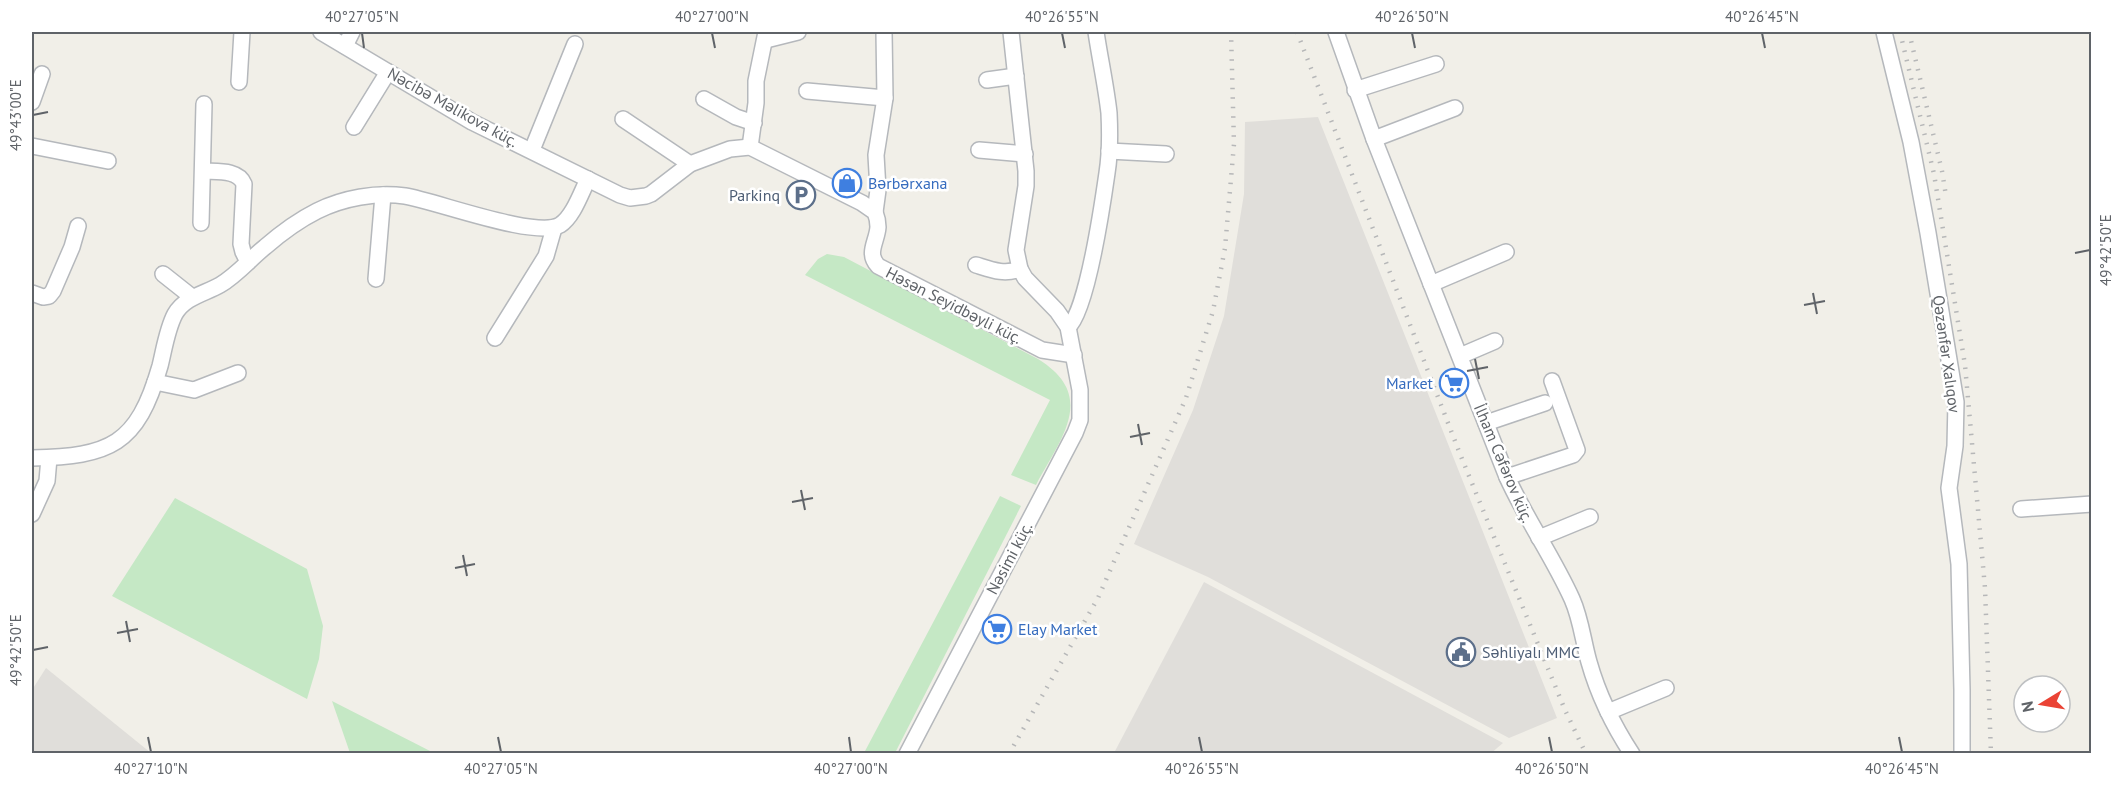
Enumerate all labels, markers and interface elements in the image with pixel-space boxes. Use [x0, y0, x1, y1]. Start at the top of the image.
text: 40°27'05"N [325, 7, 399, 26]
text: 40°27'00"N [675, 7, 749, 26]
text: 40°26'55"N [1025, 7, 1099, 26]
text: 40°26'50"N [1375, 7, 1449, 26]
text: 40°26'45"N [1725, 7, 1799, 26]
street label: Nəcibə Məlikova küç. [384, 63, 522, 151]
text: 49°43'00"E [6, 79, 25, 151]
shop icon: Bərbərxana [831, 167, 863, 199]
place label: Bərbərxana [868, 173, 948, 193]
parking icon: Parkinq [785, 179, 817, 211]
place label: Parkinq [729, 185, 780, 205]
text: 49°42'50"E [2096, 214, 2115, 286]
street label: Həsən Seyidbəyli küç. [883, 262, 1025, 348]
street label: Qəzənfər Xalıqov [1929, 294, 1965, 415]
supermarket icon: Market [1438, 367, 1470, 399]
place label: Market [1386, 373, 1434, 393]
street label: İlham Cəfərov küç. [1470, 400, 1538, 526]
street label: Nəsimi küç. [982, 518, 1036, 598]
supermarket icon: Elay Market [981, 613, 1013, 645]
text: 49°42'50"E [6, 614, 25, 686]
place label: Elay Market [1018, 619, 1098, 639]
public building icon: Səhliyalı MMC [1445, 636, 1477, 668]
place label: Səhliyalı MMC [1482, 642, 1580, 662]
north arrow [2012, 674, 2072, 734]
text: N [2016, 700, 2038, 714]
text: 40°27'10"N [114, 759, 188, 778]
text: 40°27'05"N [464, 759, 538, 778]
text: 40°27'00"N [814, 759, 888, 778]
text: 40°26'55"N [1165, 759, 1239, 778]
text: 40°26'50"N [1515, 759, 1589, 778]
text: 40°26'45"N [1865, 759, 1939, 778]

